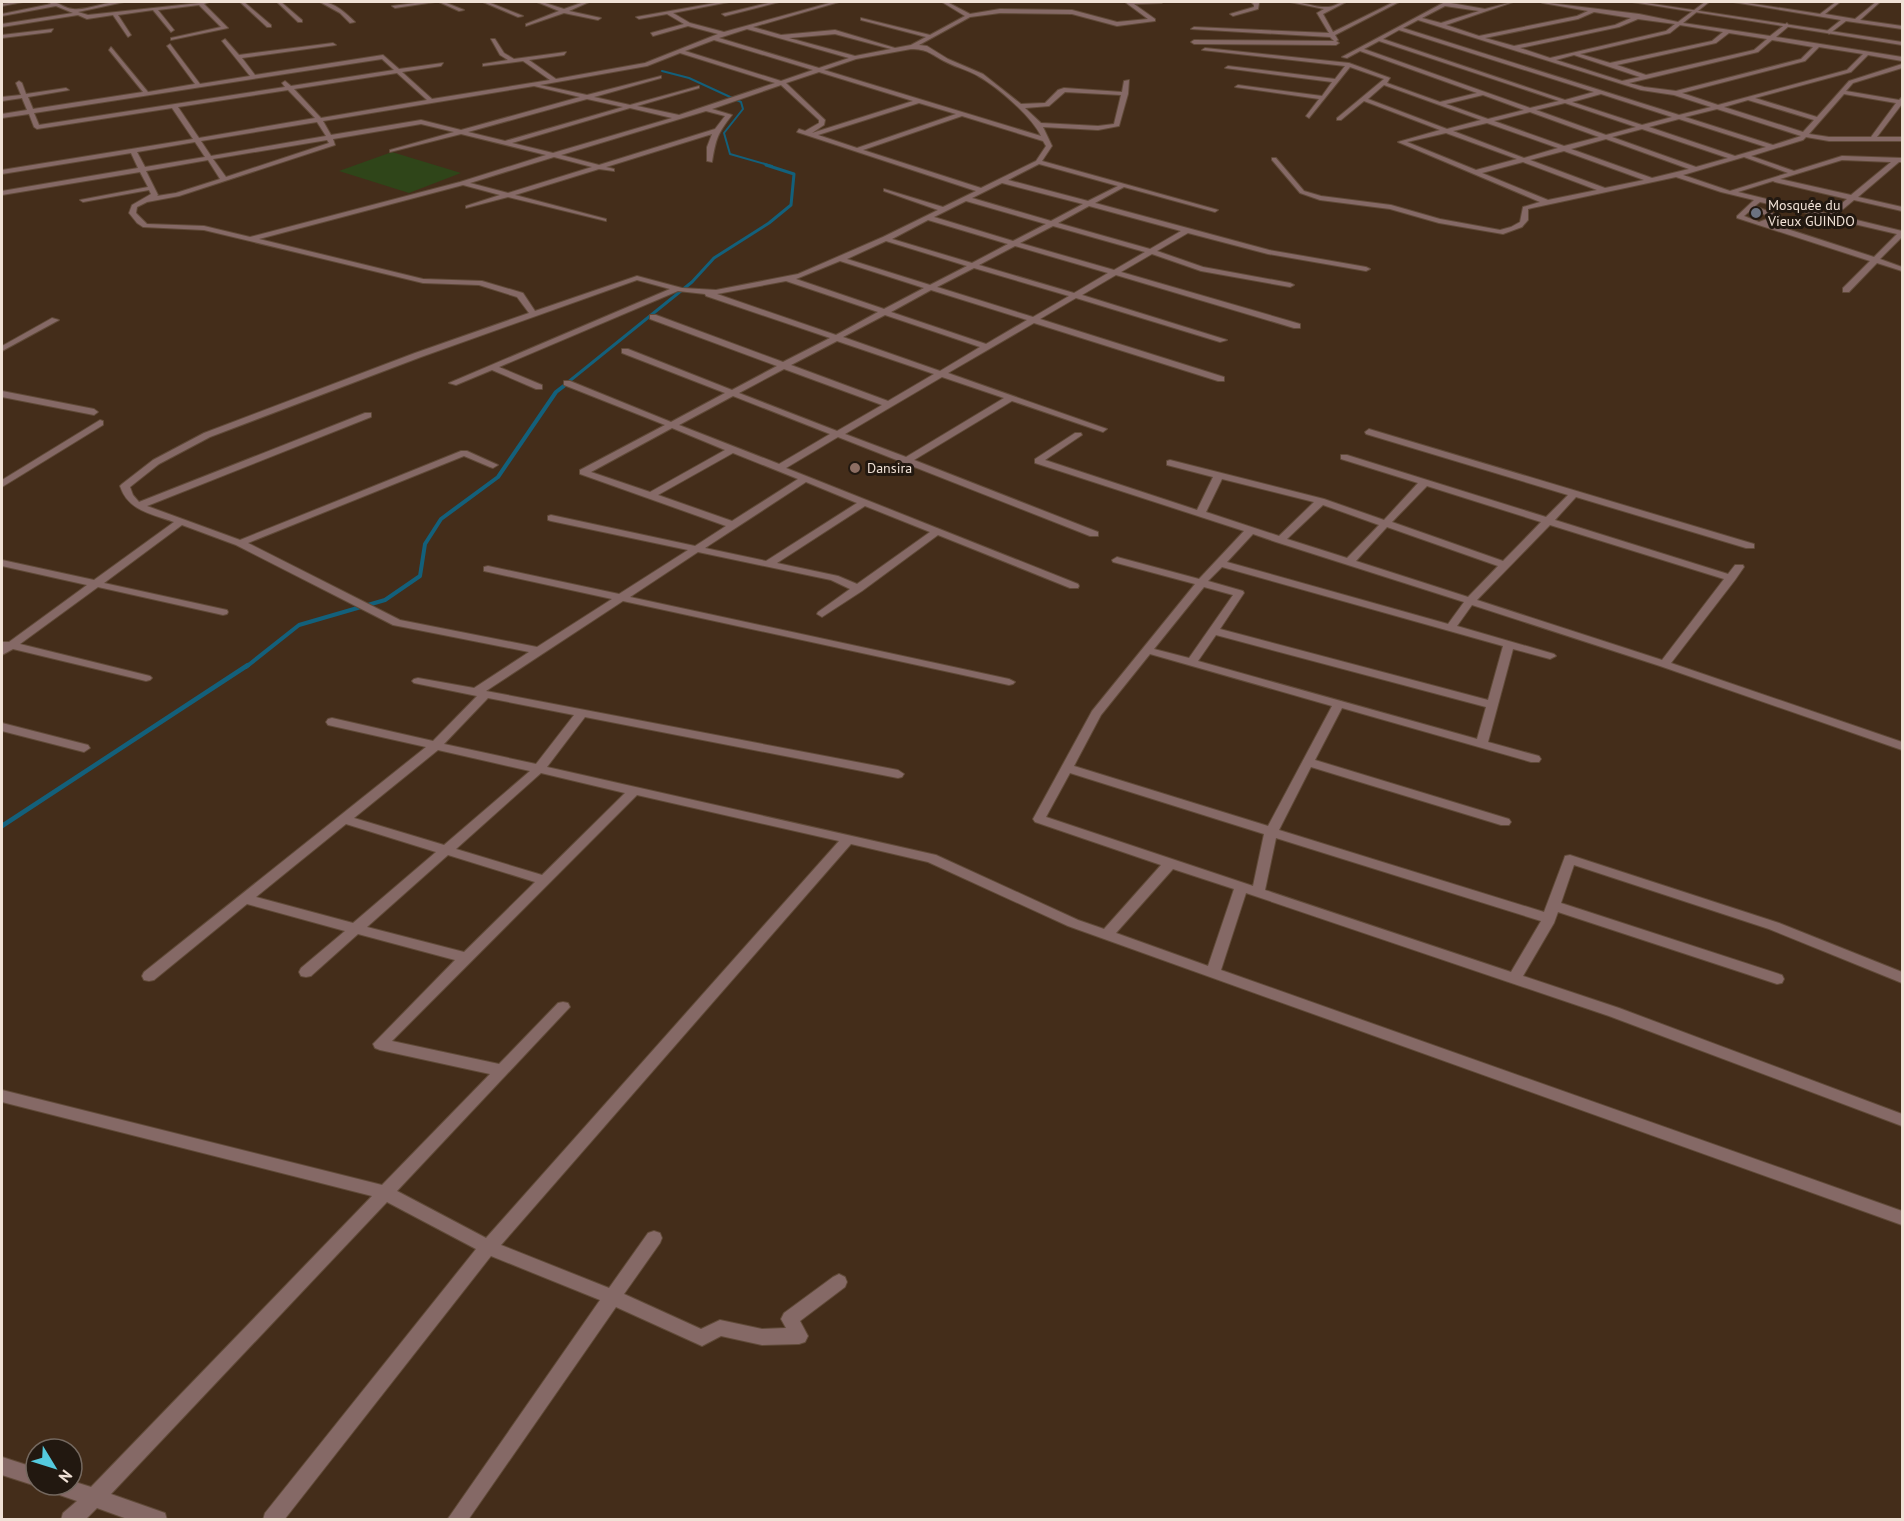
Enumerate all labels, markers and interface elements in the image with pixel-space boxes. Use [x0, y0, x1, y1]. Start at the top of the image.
place label: Mosquée du Vieux GUINDO [1767, 196, 1855, 230]
marker: Mosquée du Vieux GUINDO [1749, 206, 1763, 220]
place label: Dansira [867, 459, 912, 477]
marker: Dansira [848, 461, 862, 475]
north arrow [24, 1437, 84, 1497]
text: N [55, 1466, 77, 1487]

